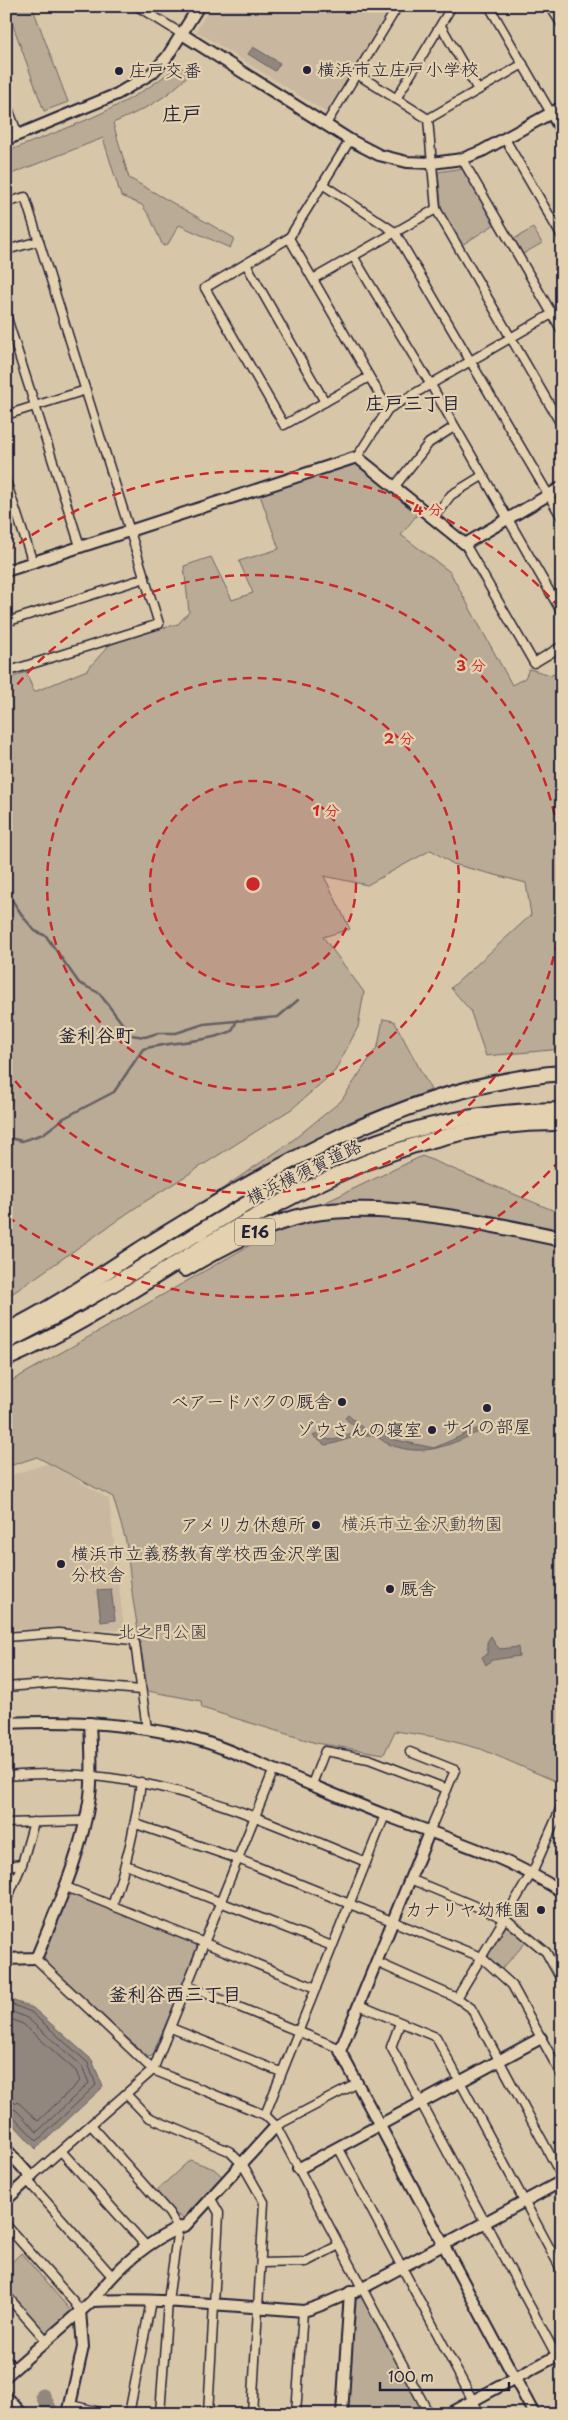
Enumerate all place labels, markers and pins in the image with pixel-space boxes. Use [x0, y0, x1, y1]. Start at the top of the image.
place label: 横浜市立庄戸小学校 [317, 55, 479, 82]
place label: 庄戸交番 [129, 56, 201, 83]
marker: 横浜市立庄戸小学校 [301, 64, 313, 76]
marker: 庄戸交番 [113, 65, 125, 77]
centre of rings [244, 875, 262, 893]
place label: ベアードバクの厩舎 [171, 1387, 332, 1414]
marker: ベアードバクの厩舎 [336, 1396, 348, 1408]
marker: サイの部屋 [481, 1402, 493, 1414]
place label: サイの部屋 [443, 1412, 531, 1439]
place label: ゾウさんの寝室 [296, 1415, 422, 1442]
marker: ゾウさんの寝室 [426, 1424, 438, 1436]
place label: アメリカ休憩所 [181, 1510, 306, 1537]
marker: アメリカ休憩所 [310, 1519, 322, 1531]
place label: 横浜市立義務教育学校西金沢学園 分校舎 [71, 1539, 341, 1587]
marker: 横浜市立義務教育学校西金沢学園 分校舎 [55, 1558, 67, 1570]
place label: 厩舎 [400, 1574, 436, 1601]
marker: 厩舎 [384, 1583, 396, 1595]
place label: カナリヤ幼稚園 [405, 1895, 531, 1922]
marker: カナリヤ幼稚園 [535, 1904, 547, 1916]

